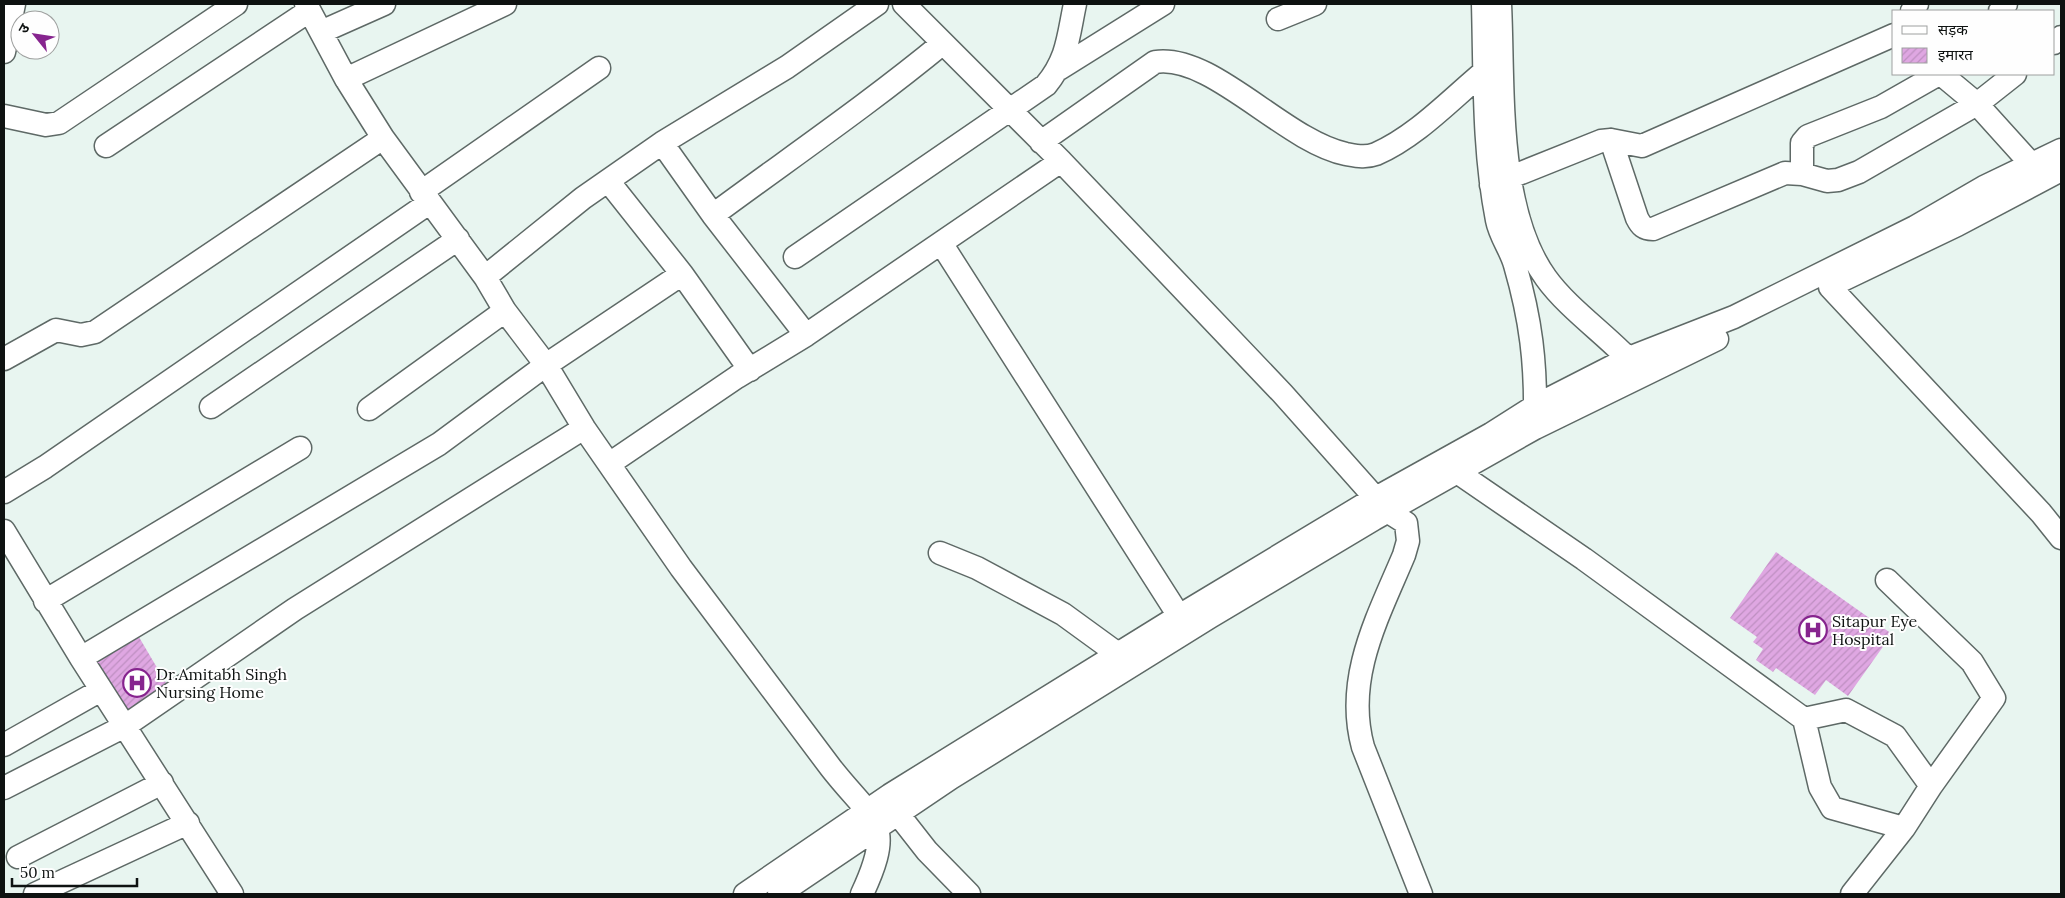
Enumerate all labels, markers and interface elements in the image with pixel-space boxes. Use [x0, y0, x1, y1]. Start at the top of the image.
north arrow [10, 10, 60, 60]
legend [1892, 10, 2055, 75]
text: उ [14, 20, 34, 37]
text: सड़क [1938, 20, 1968, 39]
text: इमारत [1938, 45, 1973, 64]
place label: Sitapur Eye Hospital [1832, 611, 1917, 649]
hospital icon: Sitapur Eye Hospital [1798, 615, 1828, 645]
place label: Dr.Amitabh Singh Nursing Home [156, 664, 288, 702]
hospital icon: Dr.Amitabh Singh Nursing Home [122, 668, 152, 698]
scale bar [12, 856, 138, 888]
text: 50 m [20, 863, 55, 882]

